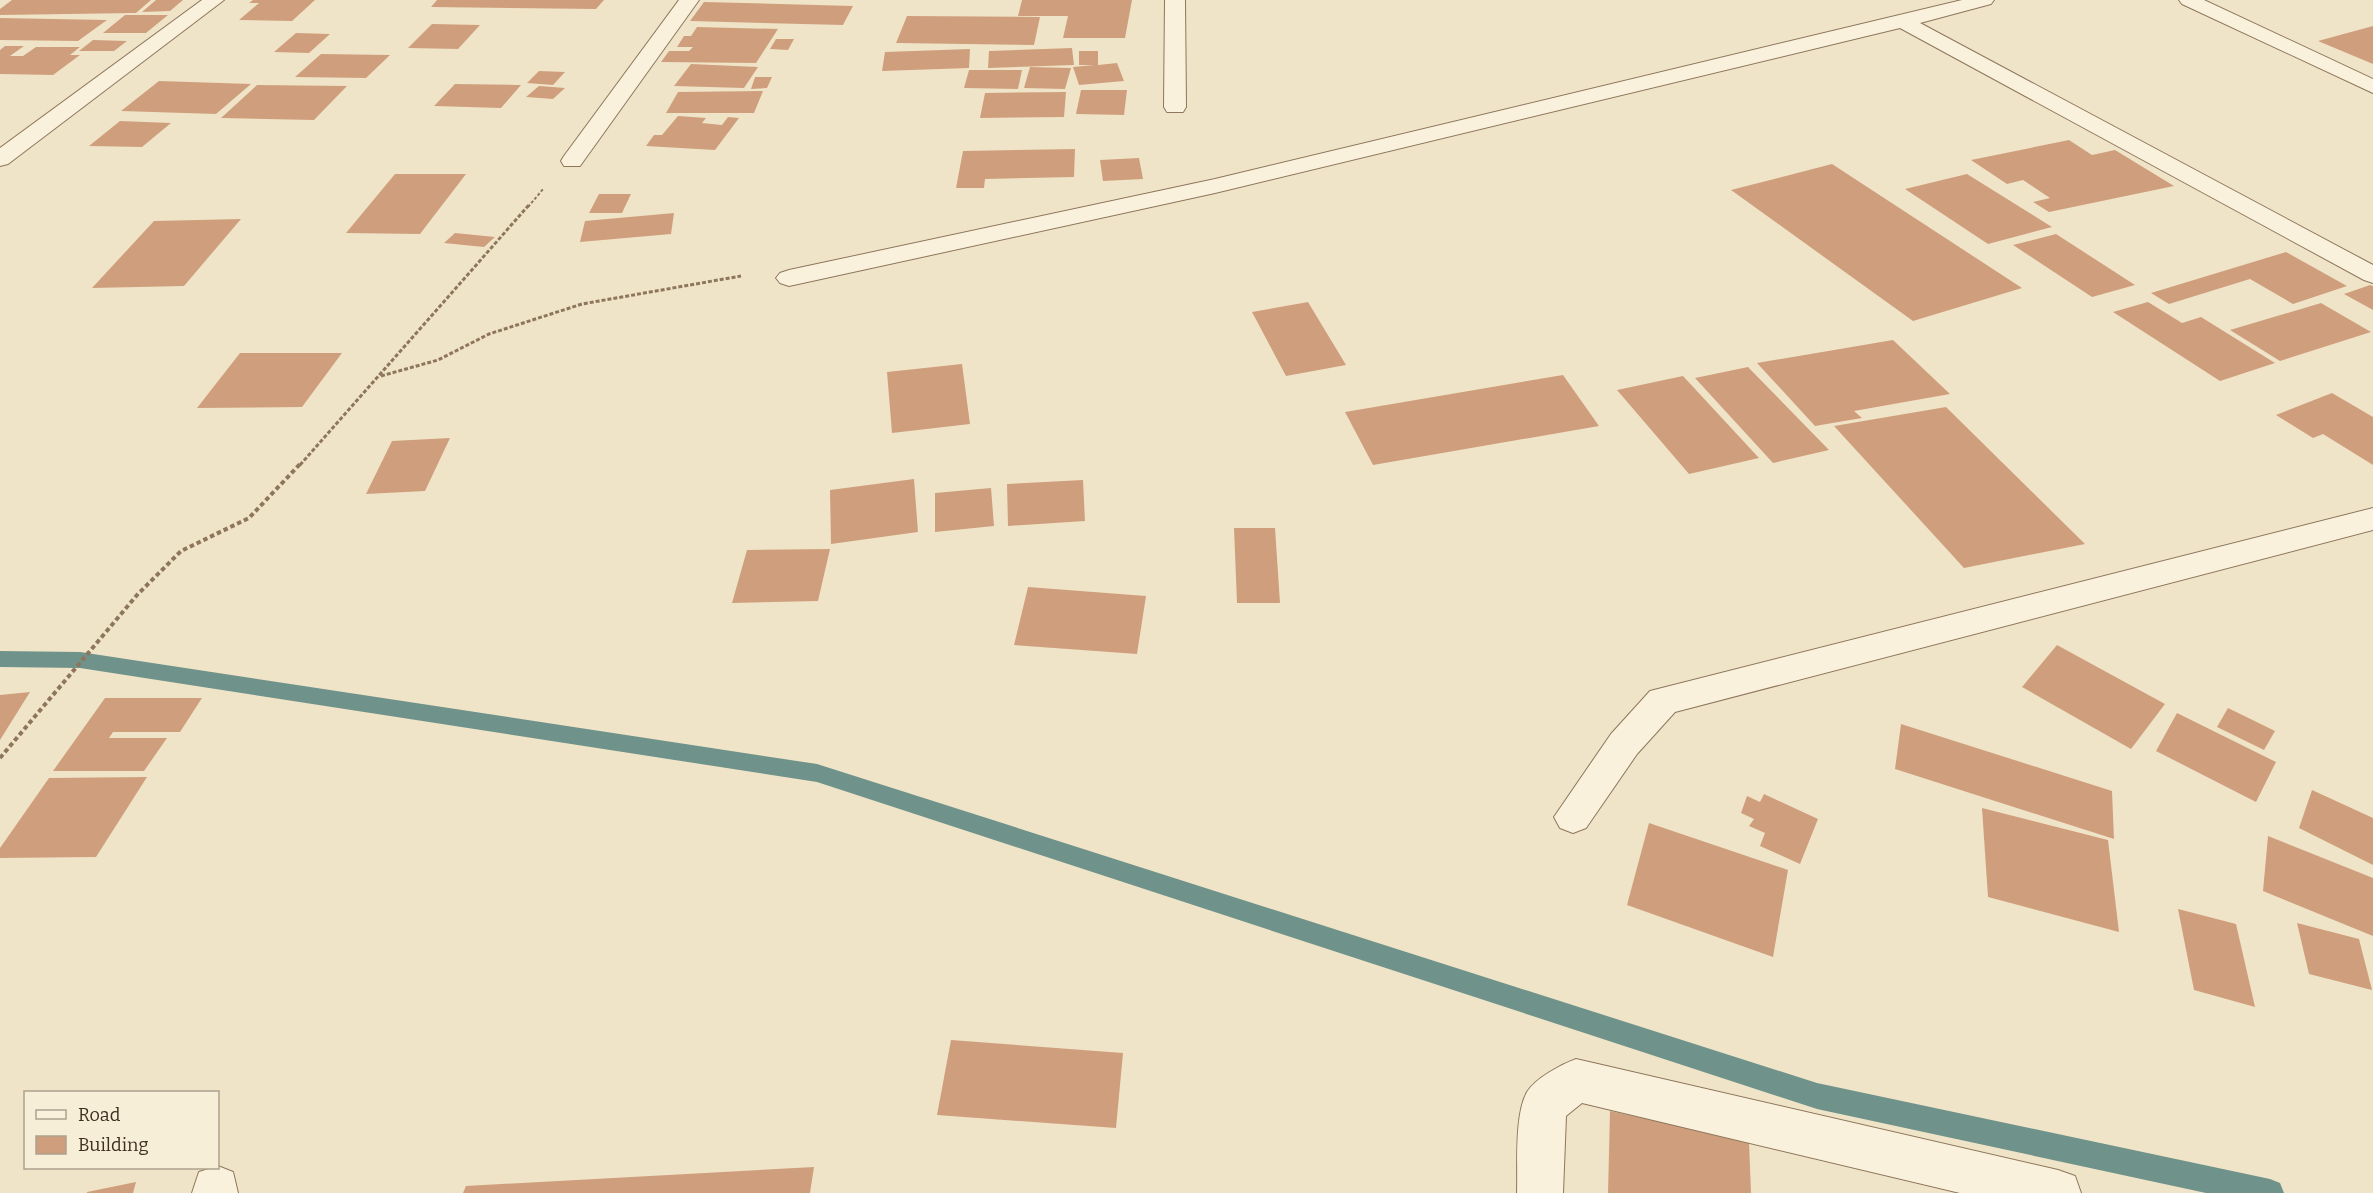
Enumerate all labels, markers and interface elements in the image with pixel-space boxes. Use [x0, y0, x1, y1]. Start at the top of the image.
legend [24, 1091, 219, 1169]
text: Road [78, 1104, 121, 1126]
text: Building [78, 1134, 149, 1156]

